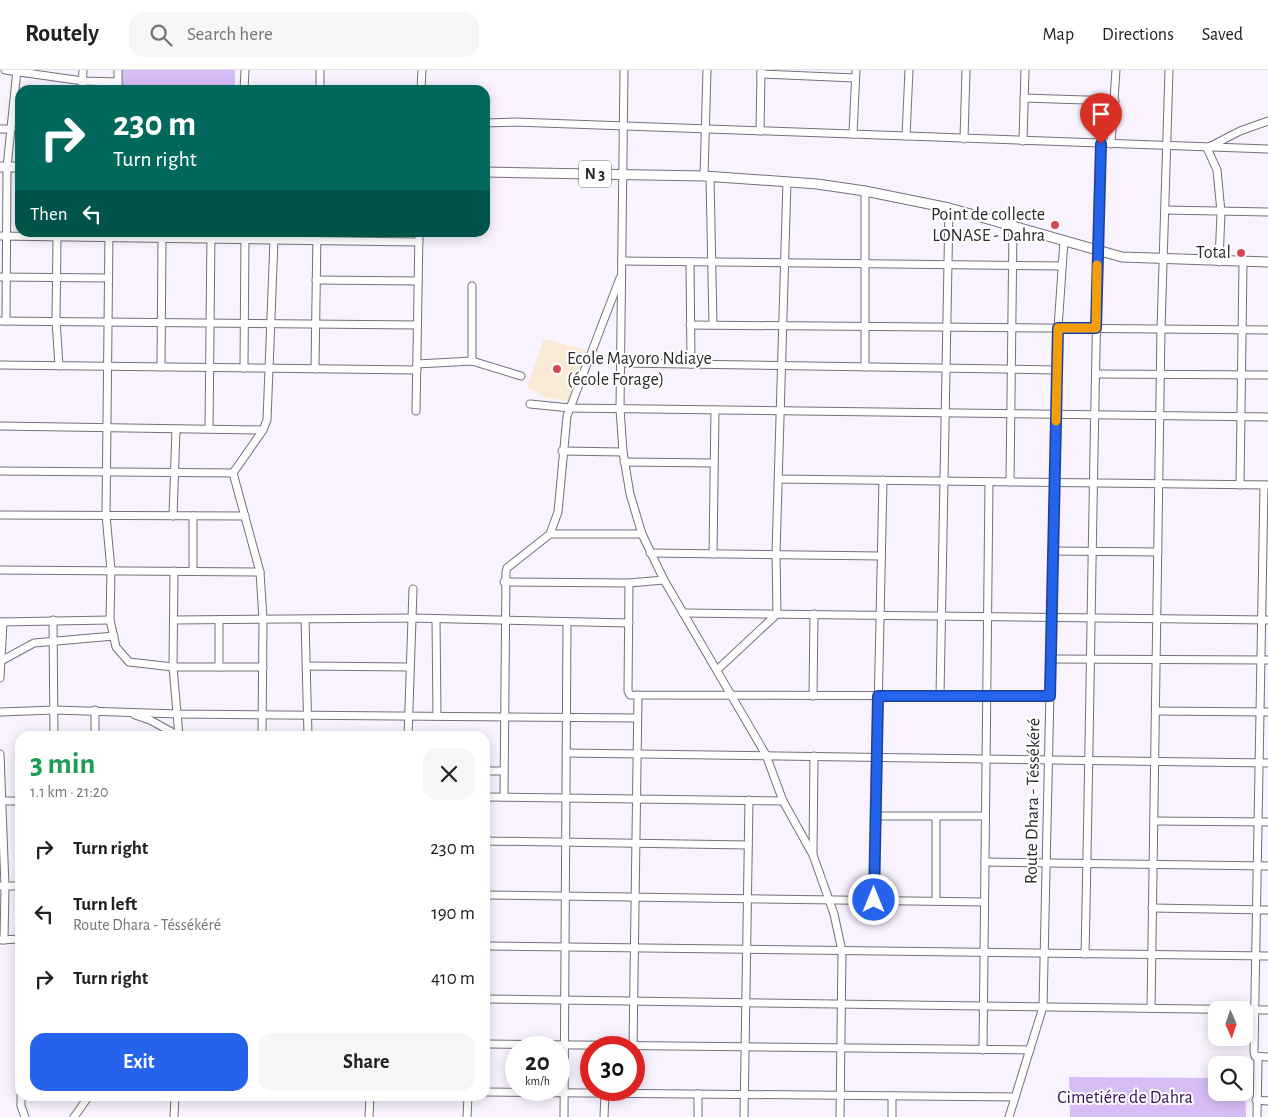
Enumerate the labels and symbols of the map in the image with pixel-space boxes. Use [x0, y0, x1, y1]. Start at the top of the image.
pin [1080, 93, 1122, 144]
road number: N 3 [579, 160, 611, 188]
place label: Point de collecte LONASE - Dahra [931, 206, 1045, 245]
marker: Point de collecte LONASE - Dahra [1049, 219, 1061, 231]
place label: Total [1196, 244, 1231, 262]
marker: Total [1235, 247, 1247, 259]
place label: Ecole Mayoro Ndiaye (école Forage) [567, 350, 712, 389]
marker: Ecole Mayoro Ndiaye (école Forage) [551, 363, 563, 375]
street label: Route Dhara - Téssékéré [1023, 718, 1043, 884]
position arrow [847, 873, 899, 925]
north arrow [1208, 1001, 1252, 1046]
speed limit sign: 30 [580, 1036, 645, 1101]
park label: Cimetiére de Dahra [1057, 1089, 1193, 1107]

